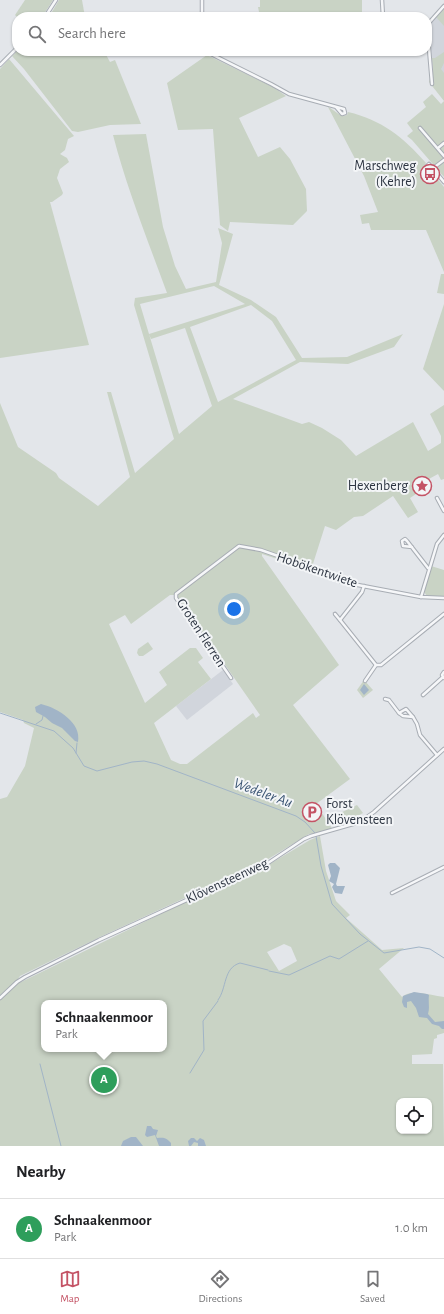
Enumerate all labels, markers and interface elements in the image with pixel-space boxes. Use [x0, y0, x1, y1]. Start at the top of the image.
search box [12, 12, 432, 56]
icon: search [26, 23, 48, 45]
text: Search here [58, 26, 126, 41]
place label: Marschweg (Kehre) [354, 159, 416, 189]
bus stop icon: Marschweg (Kehre) [419, 163, 441, 185]
place icon: Hexenberg [411, 475, 433, 497]
place label: Hexenberg [348, 479, 408, 493]
street label: Hobökentwiete [275, 550, 359, 590]
street label: Groten Flerren [174, 596, 228, 670]
your location [224, 599, 244, 619]
water label: Wedeler Au [232, 775, 294, 811]
place label: Forst Klövensteen [326, 797, 393, 827]
parking icon: Forst Klövensteen [301, 801, 323, 823]
street label: Klövensteenweg [184, 856, 270, 906]
popup [41, 1000, 167, 1052]
text: Schnaakenmoor [55, 1010, 153, 1025]
text: Park [55, 1028, 78, 1041]
pin: A [91, 1065, 117, 1095]
map controls [396, 1098, 432, 1134]
button: locate [396, 1098, 432, 1134]
text: Nearby [16, 1163, 66, 1180]
text: Schnaakenmoor [54, 1213, 151, 1228]
text: A [25, 1222, 33, 1235]
text: 1.0 km [395, 1222, 428, 1235]
text: Park [54, 1231, 76, 1244]
tab: Map [59, 1268, 81, 1305]
tab: Directions [198, 1268, 242, 1305]
tab: Saved [360, 1268, 385, 1305]

